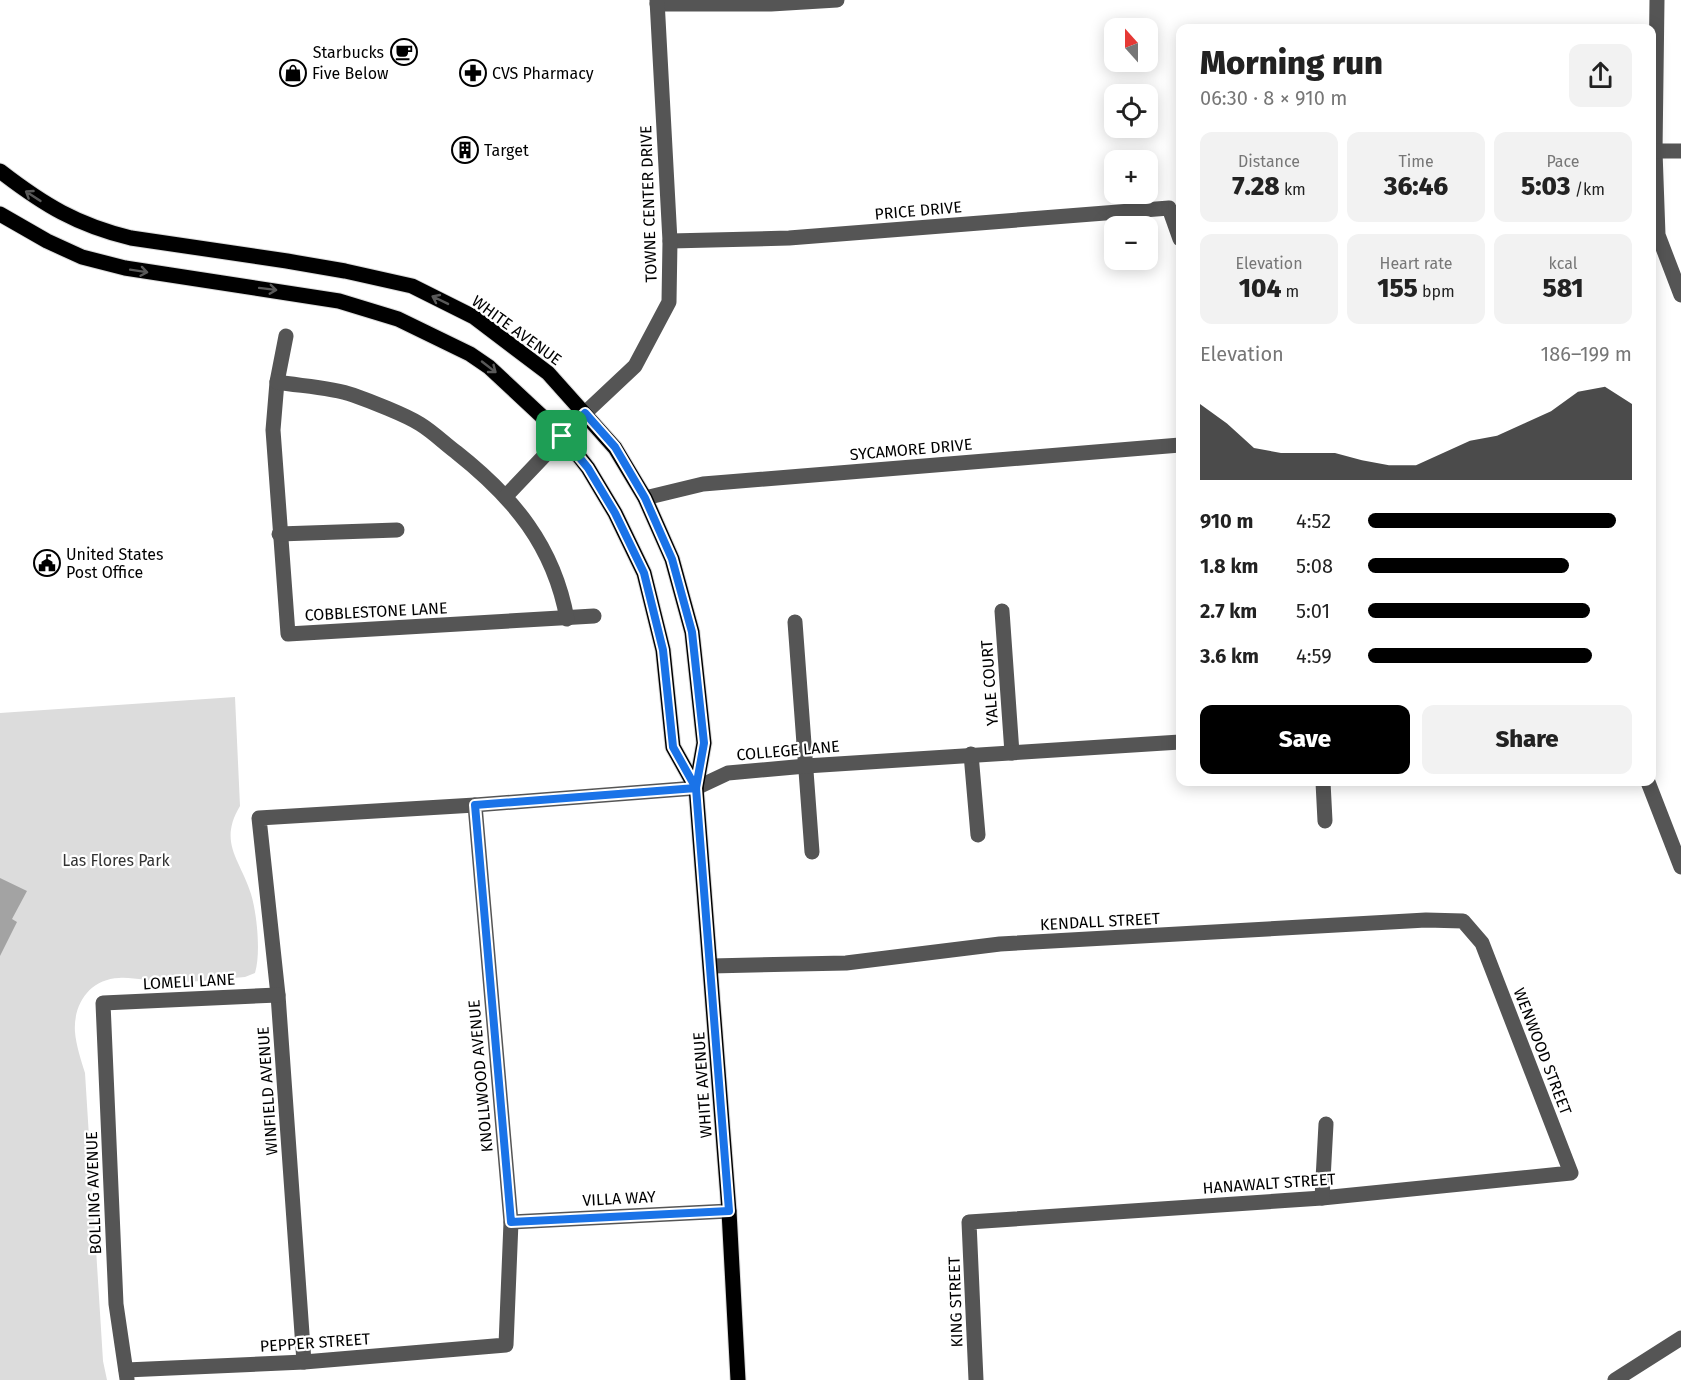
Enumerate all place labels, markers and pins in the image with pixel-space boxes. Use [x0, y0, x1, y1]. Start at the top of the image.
cafe icon: Starbucks [389, 37, 419, 67]
place label: Starbucks [313, 43, 384, 62]
shop icon: Five Below [278, 58, 308, 88]
pharmacy icon: CVS Pharmacy [458, 58, 488, 88]
place label: Five Below [312, 64, 389, 83]
place label: CVS Pharmacy [492, 64, 594, 83]
building icon: Target [450, 135, 480, 165]
place label: Target [484, 141, 529, 160]
pin [536, 410, 587, 461]
place label: United States Post Office [66, 545, 163, 582]
public building icon: United States Post Office [32, 548, 62, 578]

